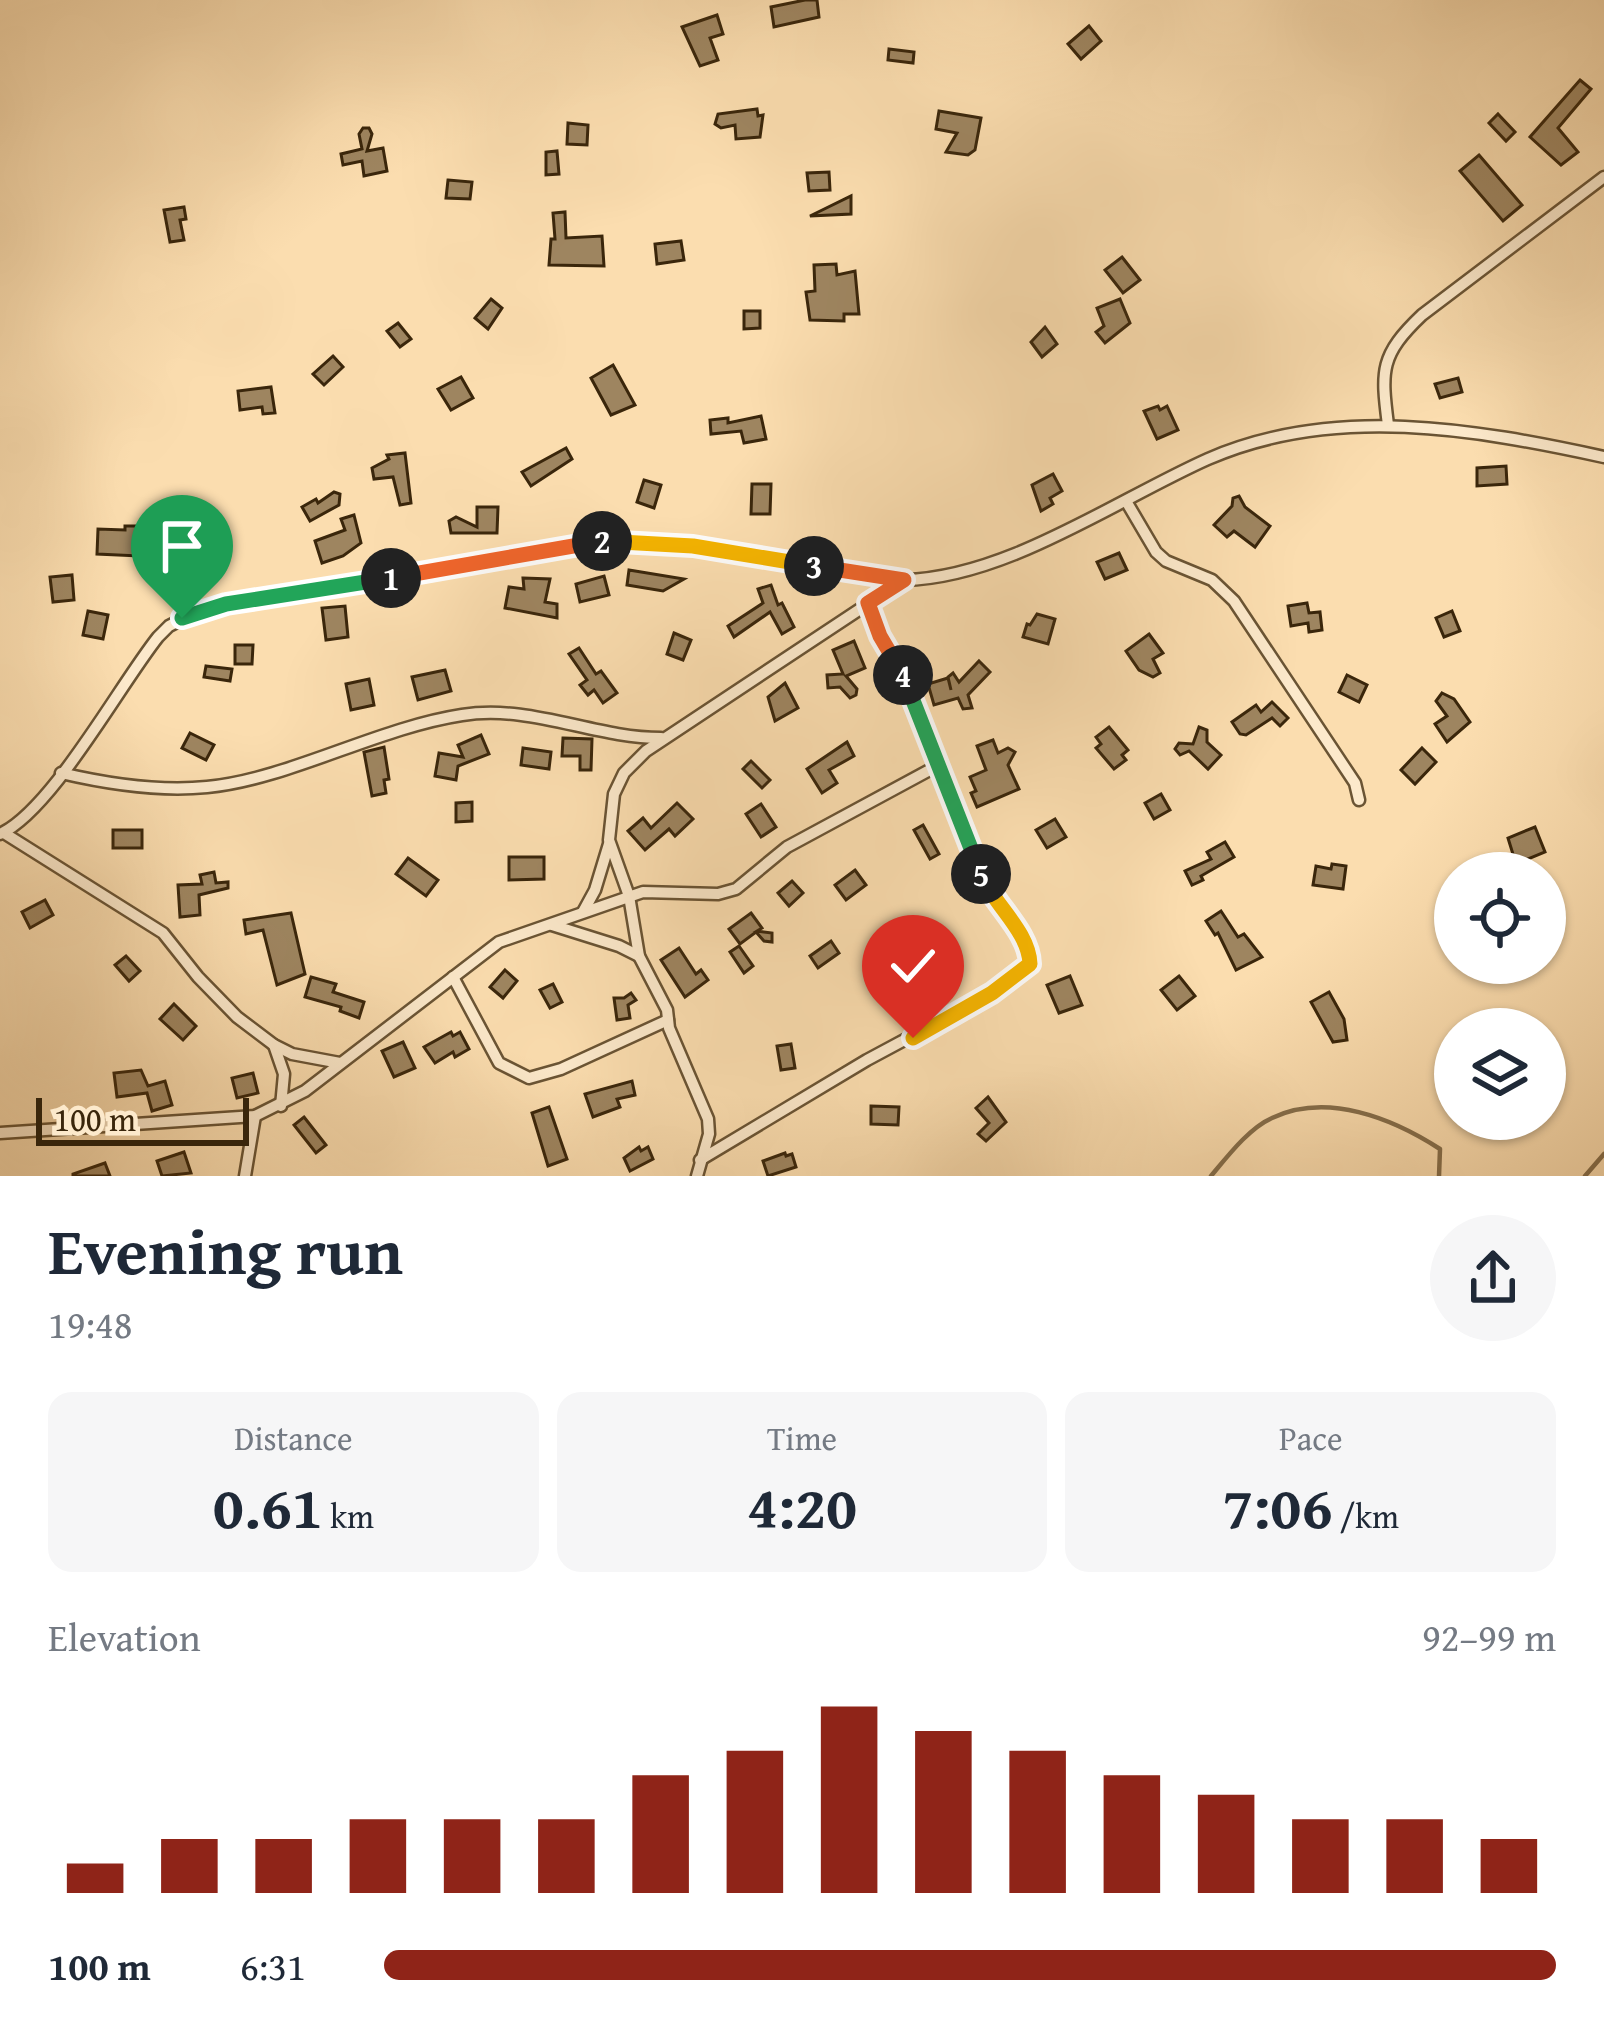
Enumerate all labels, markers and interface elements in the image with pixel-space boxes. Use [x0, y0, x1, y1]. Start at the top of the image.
pin [131, 495, 233, 618]
pin: 2 [572, 511, 632, 571]
icon: arrive [149, 513, 215, 579]
text: 2 [593, 517, 611, 565]
pin: 3 [784, 536, 844, 596]
text: 3 [805, 542, 823, 590]
pin: 1 [361, 548, 421, 608]
text: 1 [382, 554, 400, 602]
pin: 4 [873, 645, 933, 705]
text: 4 [894, 651, 912, 699]
pin: 5 [951, 844, 1011, 904]
text: 5 [972, 850, 990, 898]
map controls [1434, 852, 1566, 1140]
button: locate [1434, 852, 1566, 984]
pin [862, 915, 964, 1038]
icon: check [880, 933, 946, 999]
button: layers [1434, 1008, 1566, 1140]
scale bar [36, 1092, 249, 1145]
text: 100 m [54, 1095, 136, 1143]
text: Evening run [48, 1201, 403, 1298]
button: share [1430, 1215, 1556, 1341]
text: 19:48 [48, 1295, 133, 1352]
text: Distance [234, 1414, 352, 1462]
text: Time [767, 1414, 837, 1462]
text: Pace [1279, 1414, 1342, 1462]
text: 0.61 [213, 1462, 323, 1550]
text: 4:20 [747, 1462, 857, 1550]
text: 7:06 [1222, 1462, 1332, 1550]
text: km [323, 1492, 374, 1540]
text: /km [1332, 1492, 1399, 1540]
text: Elevation [48, 1608, 201, 1665]
text: 92–99 m [1422, 1608, 1556, 1665]
text: 100 m [48, 1937, 151, 1994]
text: 6:31 [240, 1937, 306, 1994]

